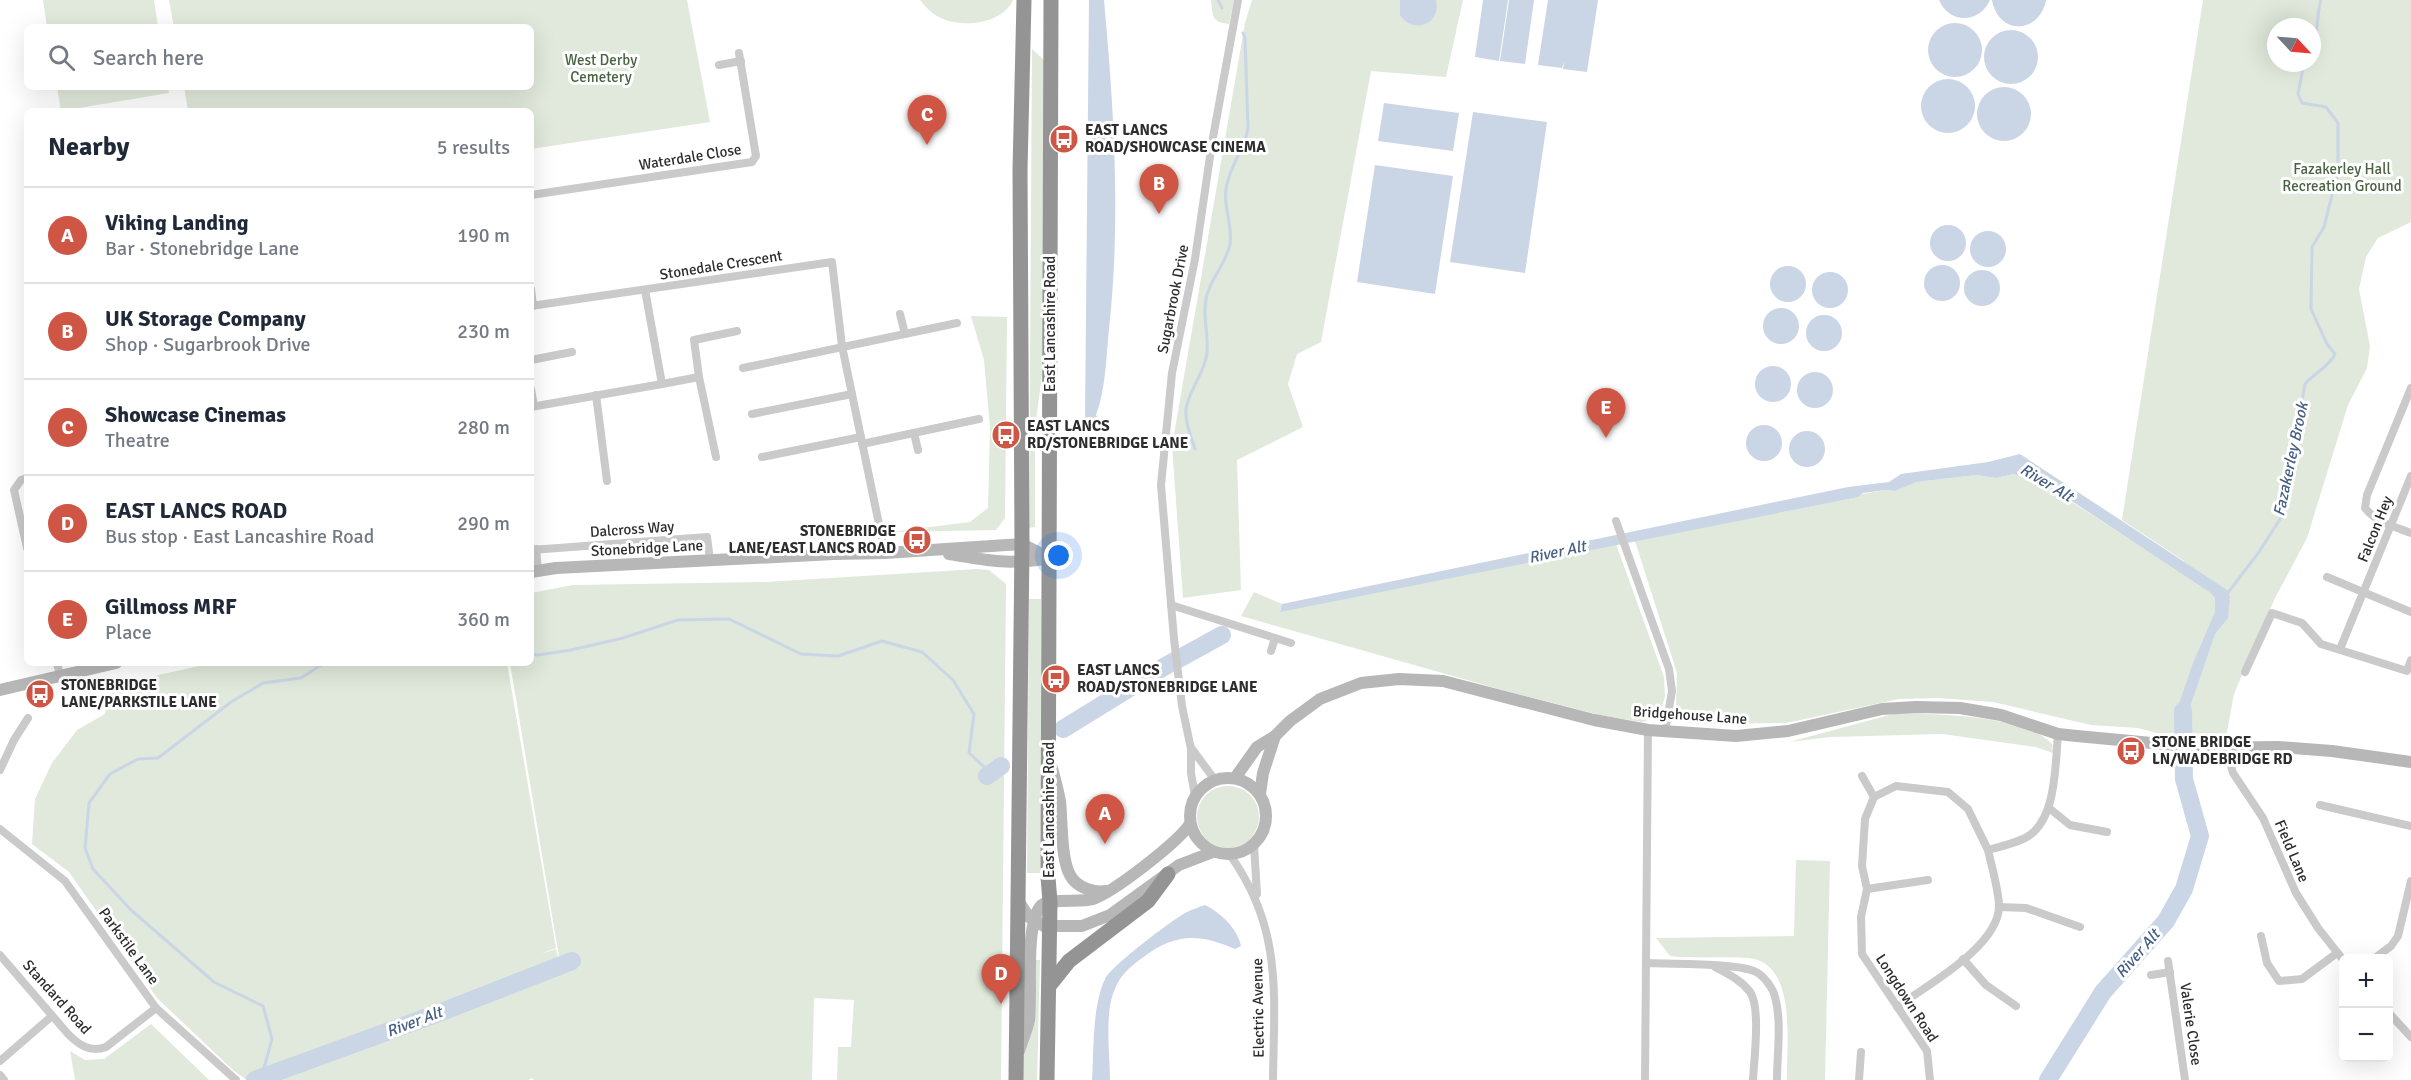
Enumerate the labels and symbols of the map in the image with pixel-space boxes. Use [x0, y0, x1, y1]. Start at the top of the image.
north arrow [2267, 18, 2321, 72]
park label: West Derby Cemetery [565, 51, 637, 86]
pin: C [908, 96, 946, 145]
place label: EAST LANCS ROAD/SHOWCASE CINEMA [1085, 121, 1266, 156]
bus stop icon: EAST LANCS ROAD/SHOWCASE CINEMA [1048, 123, 1080, 155]
street label: Waterdale Close [638, 140, 742, 174]
park label: Fazakerley Hall Recreation Ground [2282, 160, 2402, 195]
pin: B [1140, 164, 1178, 214]
street label: Sugarbrook Drive [1154, 243, 1192, 355]
street label: Stonedale Crescent [658, 246, 784, 284]
street label: East Lancashire Road [1041, 256, 1059, 392]
pin: E [1586, 388, 1626, 438]
water label: Fazakerley Brook [2269, 399, 2313, 518]
place label: EAST LANCS RD/STONEBRIDGE LANE [1027, 417, 1189, 452]
bus stop icon: EAST LANCS RD/STONEBRIDGE LANE [990, 419, 1022, 451]
water label: River Alt [2017, 459, 2079, 508]
street label: Falcon Hey [2354, 493, 2396, 565]
street label: Dalcross Way [589, 517, 675, 541]
place label: STONEBRIDGE LANE/EAST LANCS ROAD [729, 522, 896, 557]
bus stop icon: STONEBRIDGE LANE/EAST LANCS ROAD [901, 524, 933, 556]
street label: Stonebridge Lane [590, 536, 704, 560]
water label: River Alt [1527, 536, 1590, 568]
your location [1044, 541, 1073, 570]
place label: EAST LANCS ROAD/STONEBRIDGE LANE [1077, 661, 1258, 696]
bus stop icon: EAST LANCS ROAD/STONEBRIDGE LANE [1040, 663, 1072, 695]
place label: STONEBRIDGE LANE/PARKSTILE LANE [61, 676, 217, 711]
bus stop icon: STONEBRIDGE LANE/PARKSTILE LANE [24, 678, 56, 710]
street label: Bridgehouse Lane [1632, 702, 1748, 728]
place label: STONE BRIDGE LN/WADEBRIDGE RD [2152, 733, 2293, 768]
bus stop icon: STONE BRIDGE LN/WADEBRIDGE RD [2115, 735, 2147, 767]
street label: East Lancashire Road [1040, 742, 1058, 878]
pin: A [1086, 794, 1124, 844]
street label: Field Lane [2271, 817, 2313, 885]
street label: Parkstile Lane [95, 904, 163, 988]
water label: River Alt [2111, 923, 2166, 982]
street label: Longdown Road [1872, 951, 1942, 1045]
pin: D [982, 954, 1020, 1004]
street label: Standard Road [19, 956, 95, 1038]
street label: Electric Avenue [1248, 958, 1268, 1058]
street label: Valerie Close [2176, 982, 2206, 1066]
water label: River Alt [384, 1001, 447, 1042]

